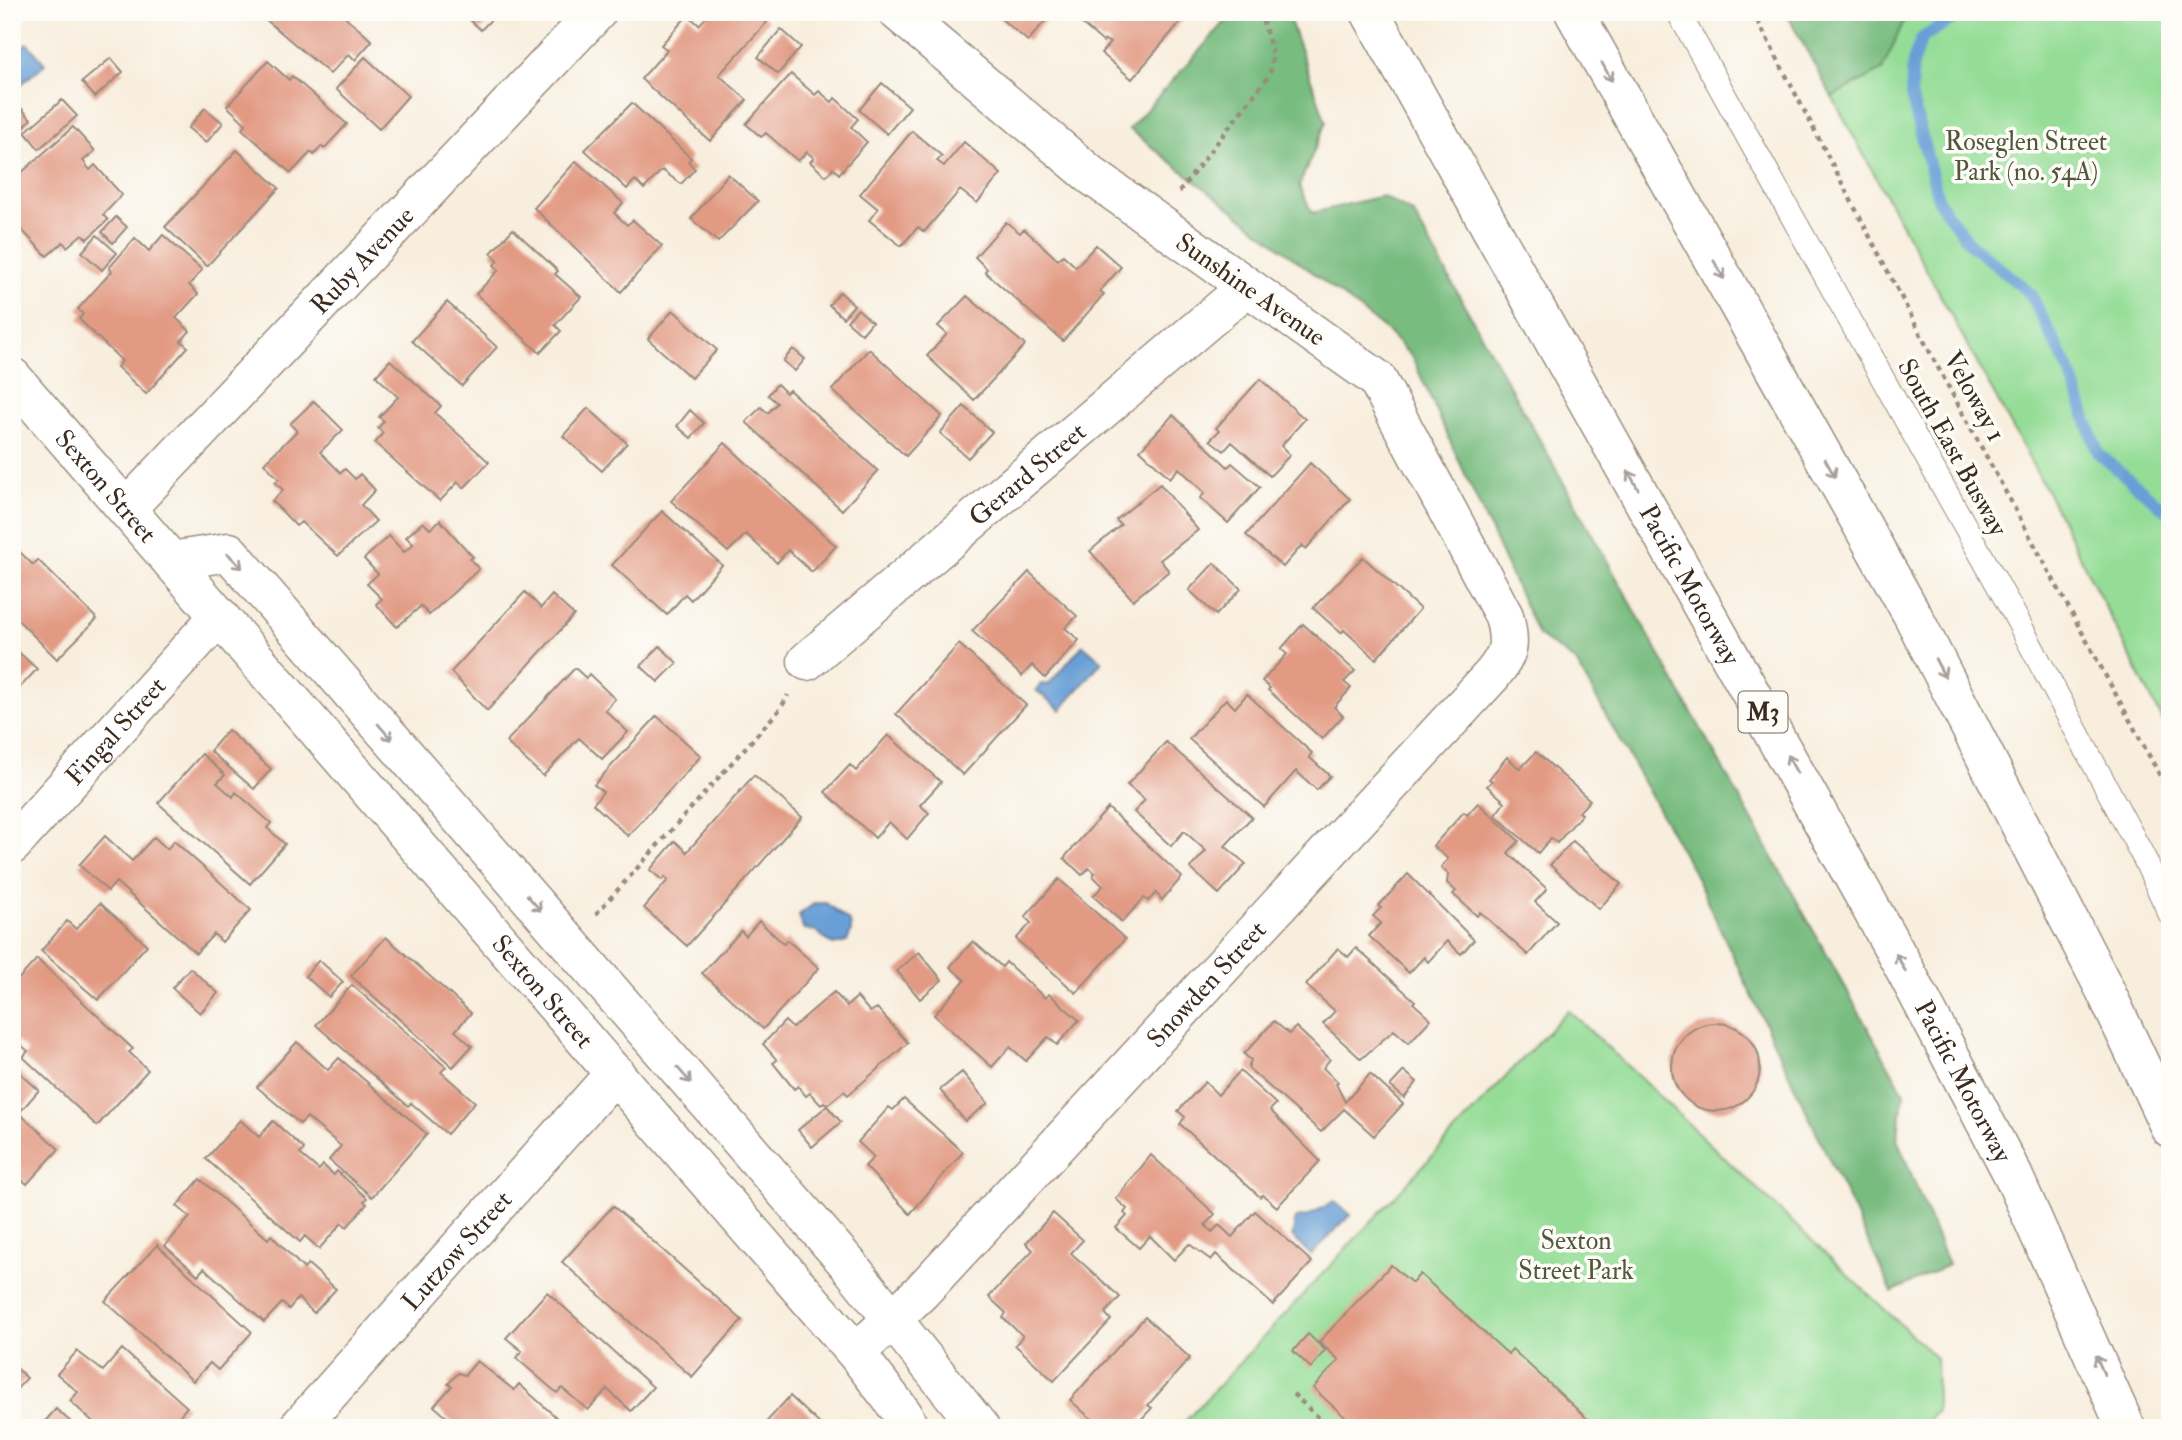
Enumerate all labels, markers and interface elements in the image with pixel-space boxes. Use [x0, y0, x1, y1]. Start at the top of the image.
one-way arrow [1600, 61, 1614, 81]
park label: Roseglen Street Park (no. 54A) [1945, 126, 2107, 188]
street label: Ruby Avenue [304, 200, 421, 321]
street label: Sunshine Avenue [1169, 226, 1332, 353]
one-way arrow [1713, 259, 1726, 280]
street label: Veloway 1 [1936, 346, 2012, 447]
street label: South East Busway [1890, 353, 2014, 542]
street label: Gerard Street [963, 416, 1093, 533]
street label: Sexton Street [48, 423, 163, 550]
one-way arrow [1823, 458, 1837, 478]
one-way arrow [1626, 470, 1639, 491]
street label: Pacific Motorway [1632, 499, 1747, 671]
one-way arrow [226, 552, 244, 569]
one-way arrow [1933, 657, 1947, 677]
street label: Fingal Street [59, 671, 173, 792]
road number: M3 [1738, 692, 1788, 732]
one-way arrow [377, 722, 393, 740]
one-way arrow [1785, 754, 1798, 775]
one-way arrow [526, 894, 542, 912]
street label: Snowden Street [1140, 914, 1273, 1055]
street label: Sexton Street [485, 929, 600, 1055]
one-way arrow [1894, 954, 1908, 974]
street label: Pacific Motorway [1907, 995, 2019, 1169]
one-way arrow [676, 1066, 692, 1084]
street label: Lutzow Street [395, 1185, 519, 1318]
park label: Sexton Street Park [1518, 1225, 1634, 1287]
one-way arrow [2093, 1354, 2106, 1376]

